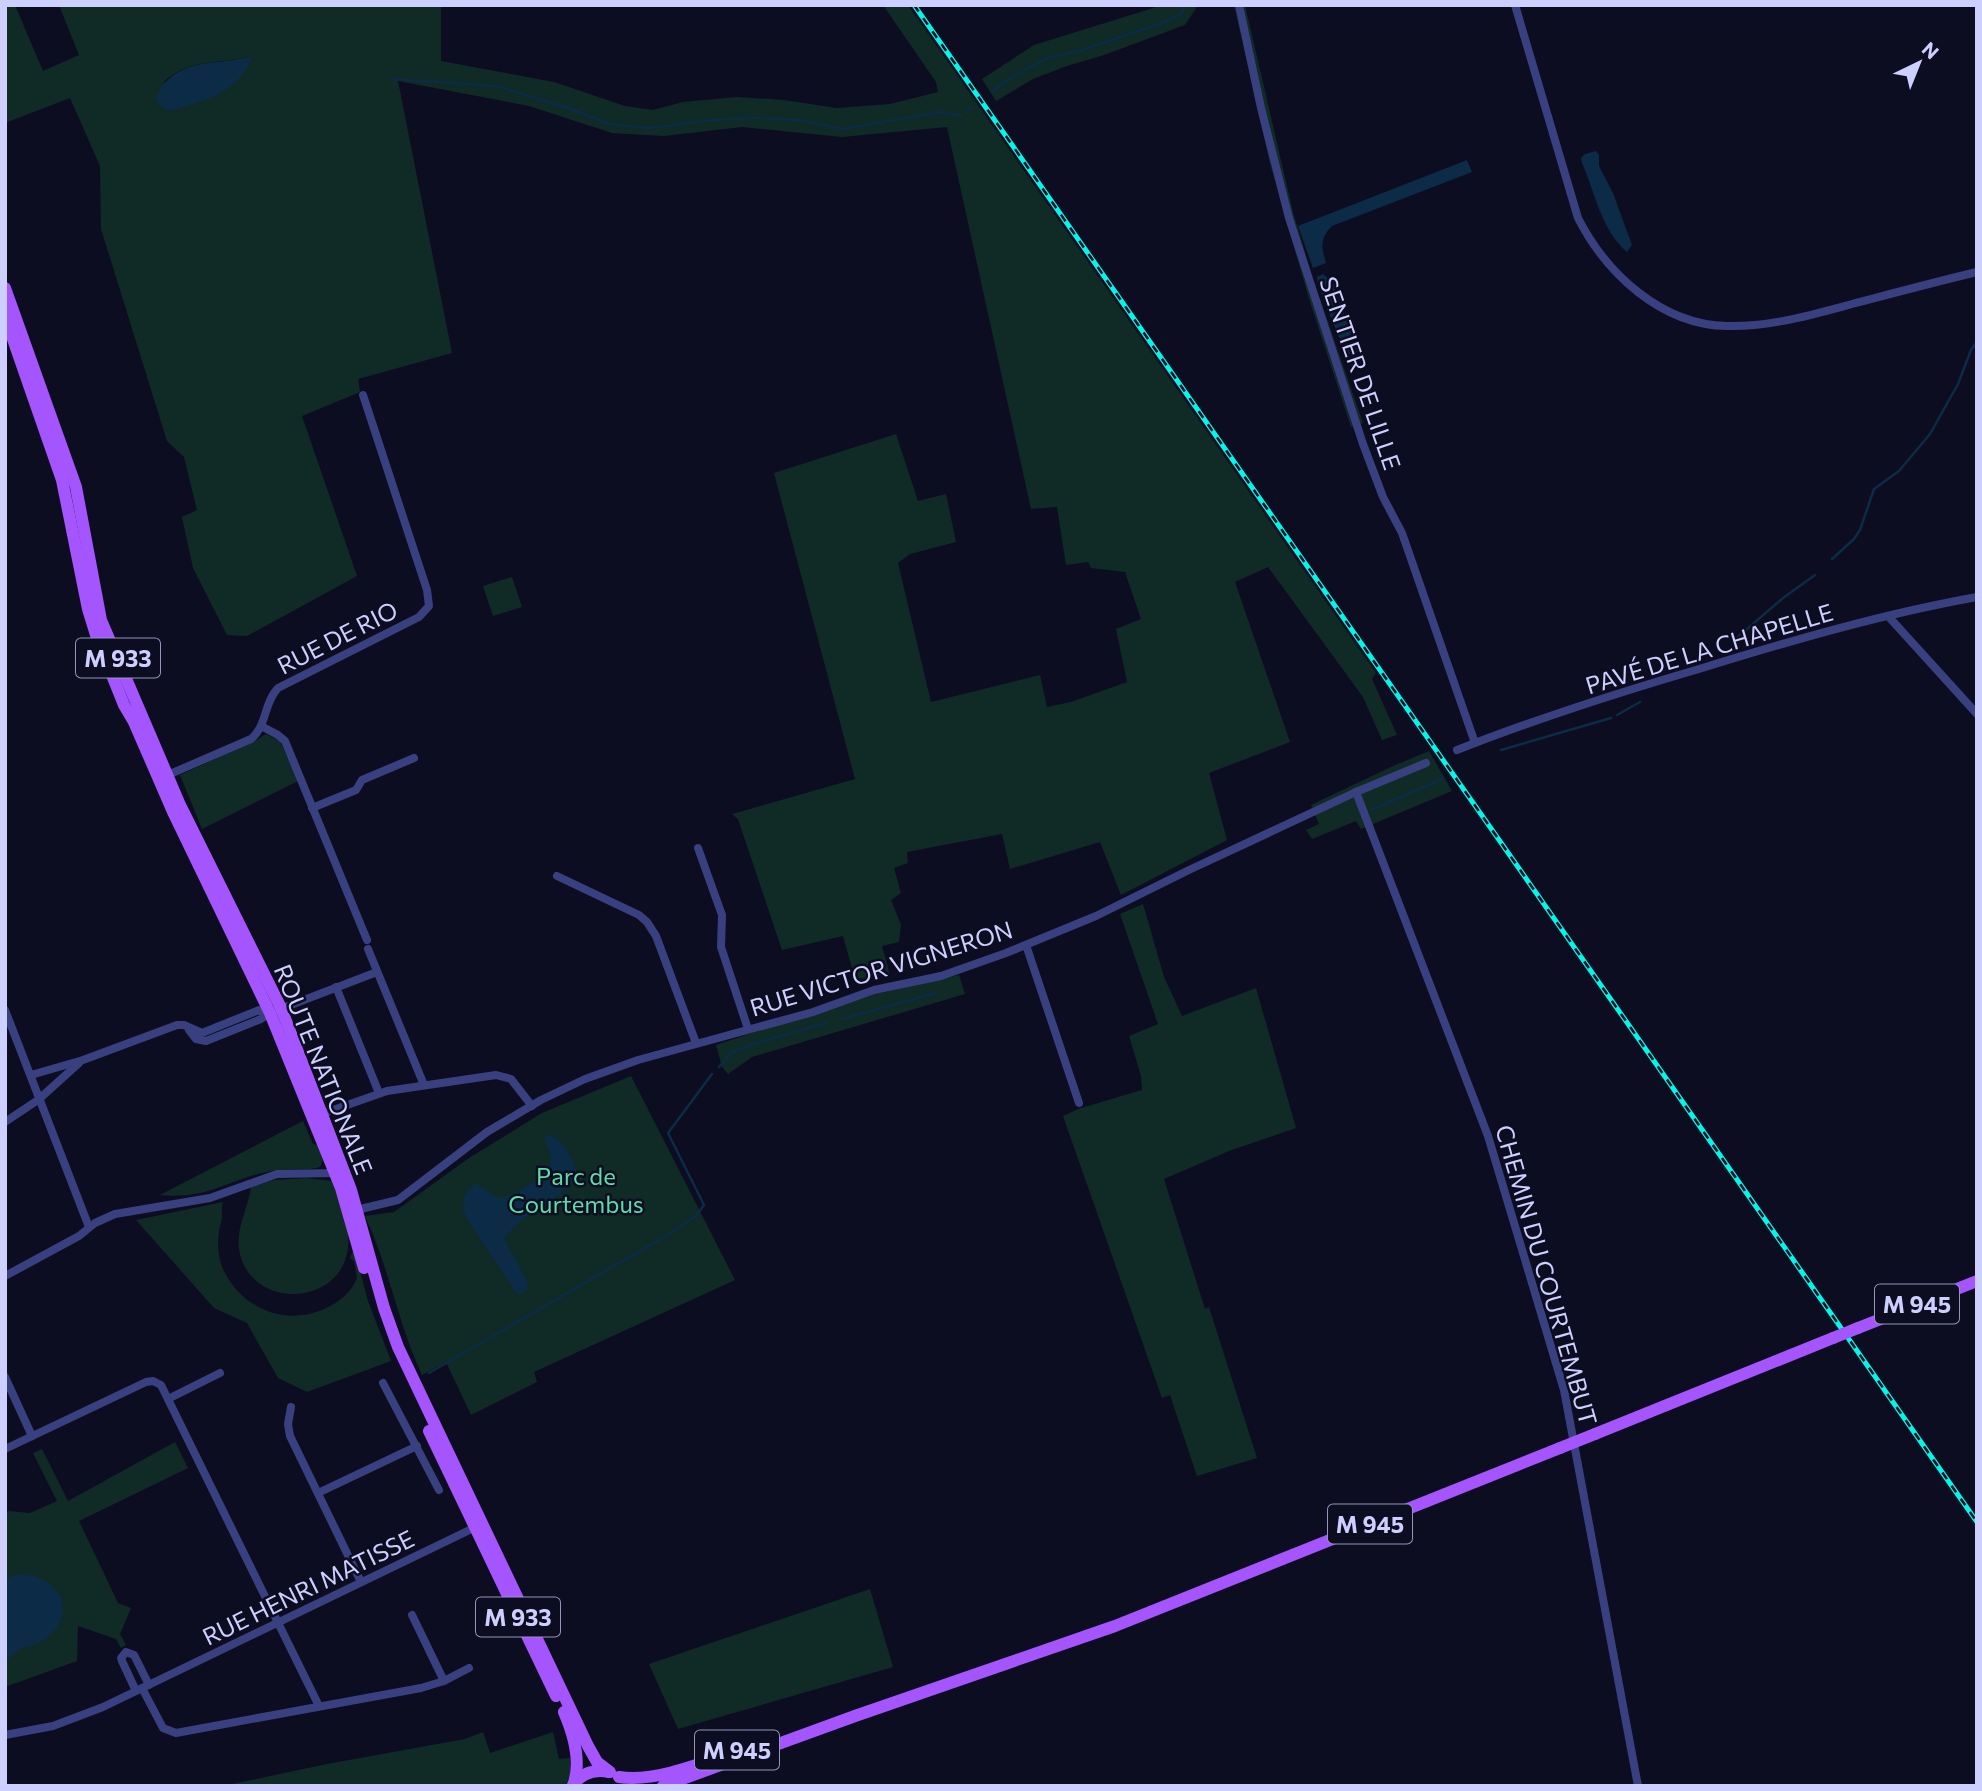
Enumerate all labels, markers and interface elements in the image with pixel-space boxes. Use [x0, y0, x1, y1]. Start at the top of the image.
north arrow [1884, 28, 1954, 98]
text: N [1918, 37, 1944, 63]
street label: SENTIER DE LILLE [1314, 273, 1408, 473]
street label: RUE DE RIO [272, 594, 402, 680]
street label: PAVÉ DE LA CHAPELLE [1582, 597, 1836, 699]
road number: M 933 [76, 638, 160, 678]
street label: RUE VICTOR VIGNERON [746, 914, 1016, 1022]
street label: ROUTE NATIONALE [269, 960, 379, 1178]
street label: CHEMIN DU COURTEMBUT [1490, 1121, 1604, 1429]
park label: Parc de Courtembus [508, 1161, 644, 1218]
road number: M 945 [1875, 1284, 1959, 1324]
road number: M 945 [1328, 1504, 1412, 1544]
street label: RUE HENRI MATISSE [198, 1523, 418, 1651]
road number: M 933 [476, 1598, 560, 1636]
road number: M 945 [695, 1730, 779, 1770]

